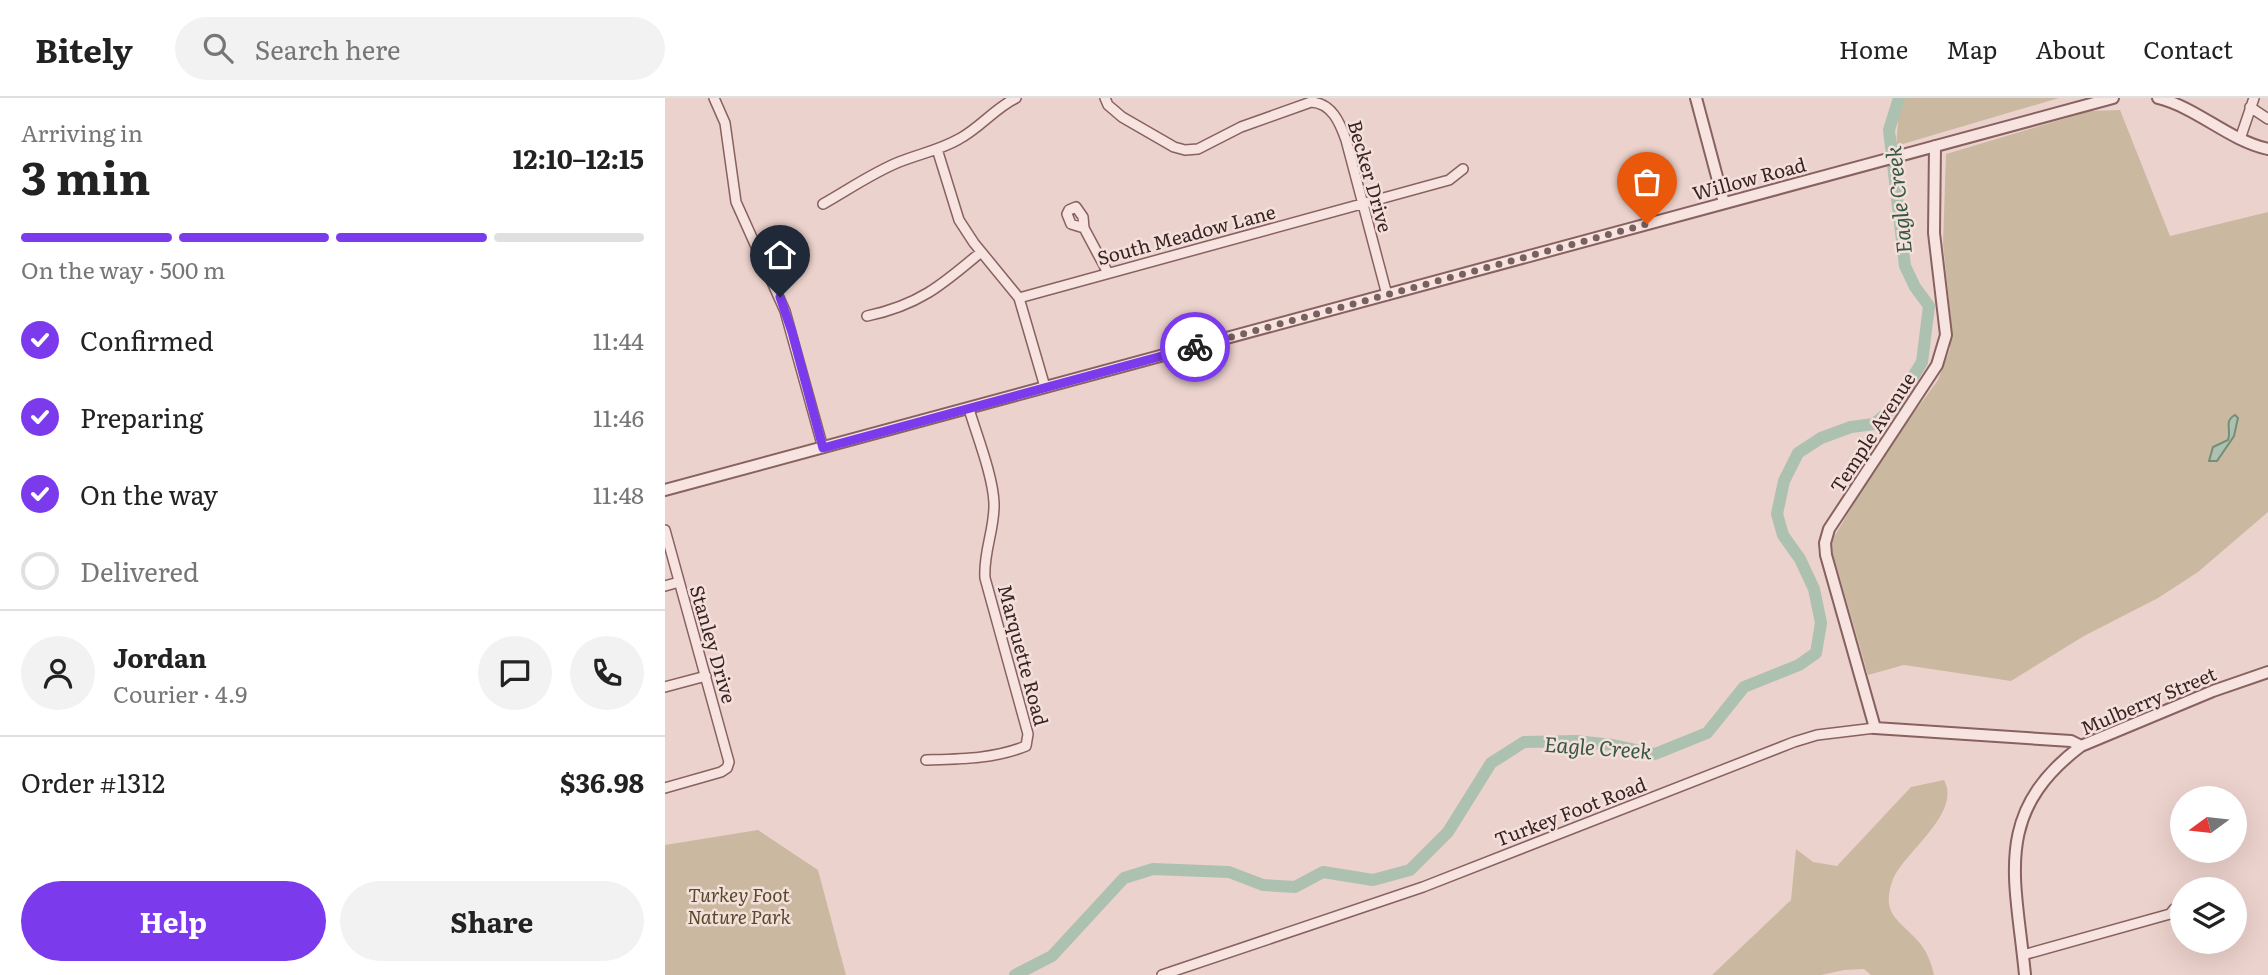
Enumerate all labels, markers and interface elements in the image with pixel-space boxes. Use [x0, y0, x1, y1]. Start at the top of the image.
search box [175, 17, 665, 80]
text: Bitely [35, 24, 133, 73]
icon: search [199, 29, 237, 67]
text: Search here [255, 29, 401, 68]
text: Home [1839, 31, 1908, 66]
text: Map [1946, 31, 1997, 66]
text: About [2035, 31, 2105, 66]
text: Contact [2143, 31, 2233, 66]
text: Arriving in [21, 115, 143, 149]
street label: Becker Drive [1342, 117, 1400, 235]
text: 12:10–12:15 [513, 138, 644, 177]
text: 3 min [21, 141, 151, 209]
water label: Eagle Creek [1876, 144, 1918, 255]
street label: Willow Road [1689, 149, 1809, 207]
pin [1617, 152, 1677, 224]
icon: bag [1628, 163, 1666, 201]
street label: South Meadow Lane [1094, 197, 1278, 271]
pin [750, 225, 810, 297]
icon: home [761, 236, 799, 274]
text: On the way · 500 m [21, 252, 225, 286]
courier [1160, 312, 1230, 382]
text: Confirmed [80, 320, 214, 359]
icon: check [21, 321, 59, 359]
text: 11:44 [593, 323, 644, 357]
icon: bike [1176, 328, 1214, 366]
street label: Temple Avenue [1823, 366, 1922, 498]
text: Preparing [80, 397, 203, 436]
icon: check [21, 398, 59, 436]
text: 11:46 [593, 400, 644, 434]
text: On the way [80, 474, 218, 513]
icon: check [21, 475, 59, 513]
text: 11:48 [593, 477, 644, 511]
text: Delivered [80, 551, 199, 590]
street label: Marquette Road [992, 581, 1056, 729]
street label: Stanley Drive [684, 582, 744, 706]
button: person [21, 636, 95, 710]
button: chat [478, 636, 552, 710]
button: phone [570, 636, 644, 710]
text: Jordan [113, 637, 207, 676]
street label: Mulberry Street [2076, 659, 2220, 741]
text: Courier · 4.9 [113, 676, 247, 710]
water label: Eagle Creek [1543, 727, 1653, 765]
text: Order #1312 [21, 762, 165, 801]
text: $36.98 [560, 762, 644, 801]
street label: Turkey Foot Road [1490, 769, 1650, 853]
north arrow [2170, 786, 2247, 863]
map controls [2170, 786, 2247, 954]
button: layers [2170, 877, 2247, 954]
park label: Turkey Foot Nature Park [687, 880, 791, 930]
button: Help [21, 881, 326, 961]
button: Share [340, 881, 644, 961]

